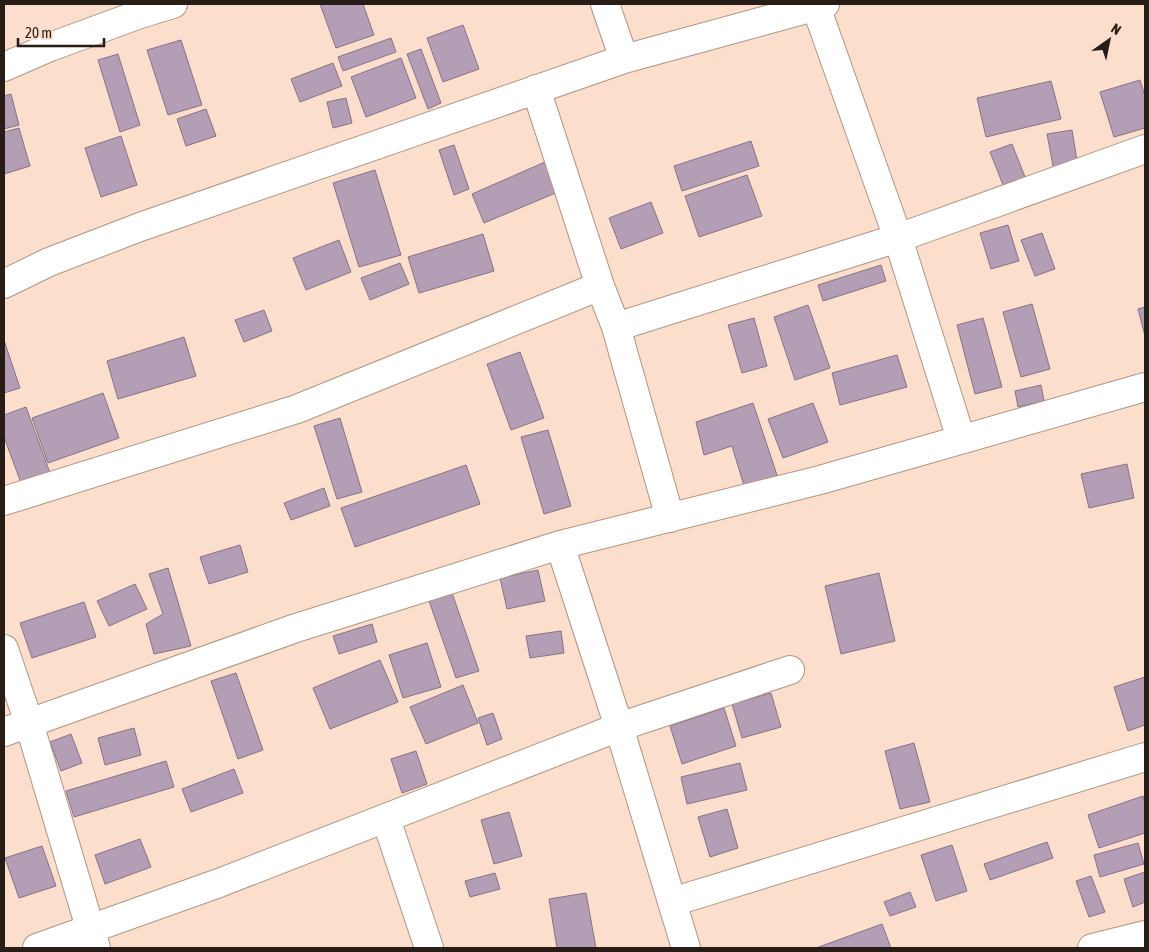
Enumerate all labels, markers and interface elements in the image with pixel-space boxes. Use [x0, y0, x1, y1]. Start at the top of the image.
scale bar [18, 15, 104, 47]
north arrow [1084, 15, 1134, 65]
text: N [1108, 20, 1124, 38]
text: 20 m [25, 24, 52, 41]

